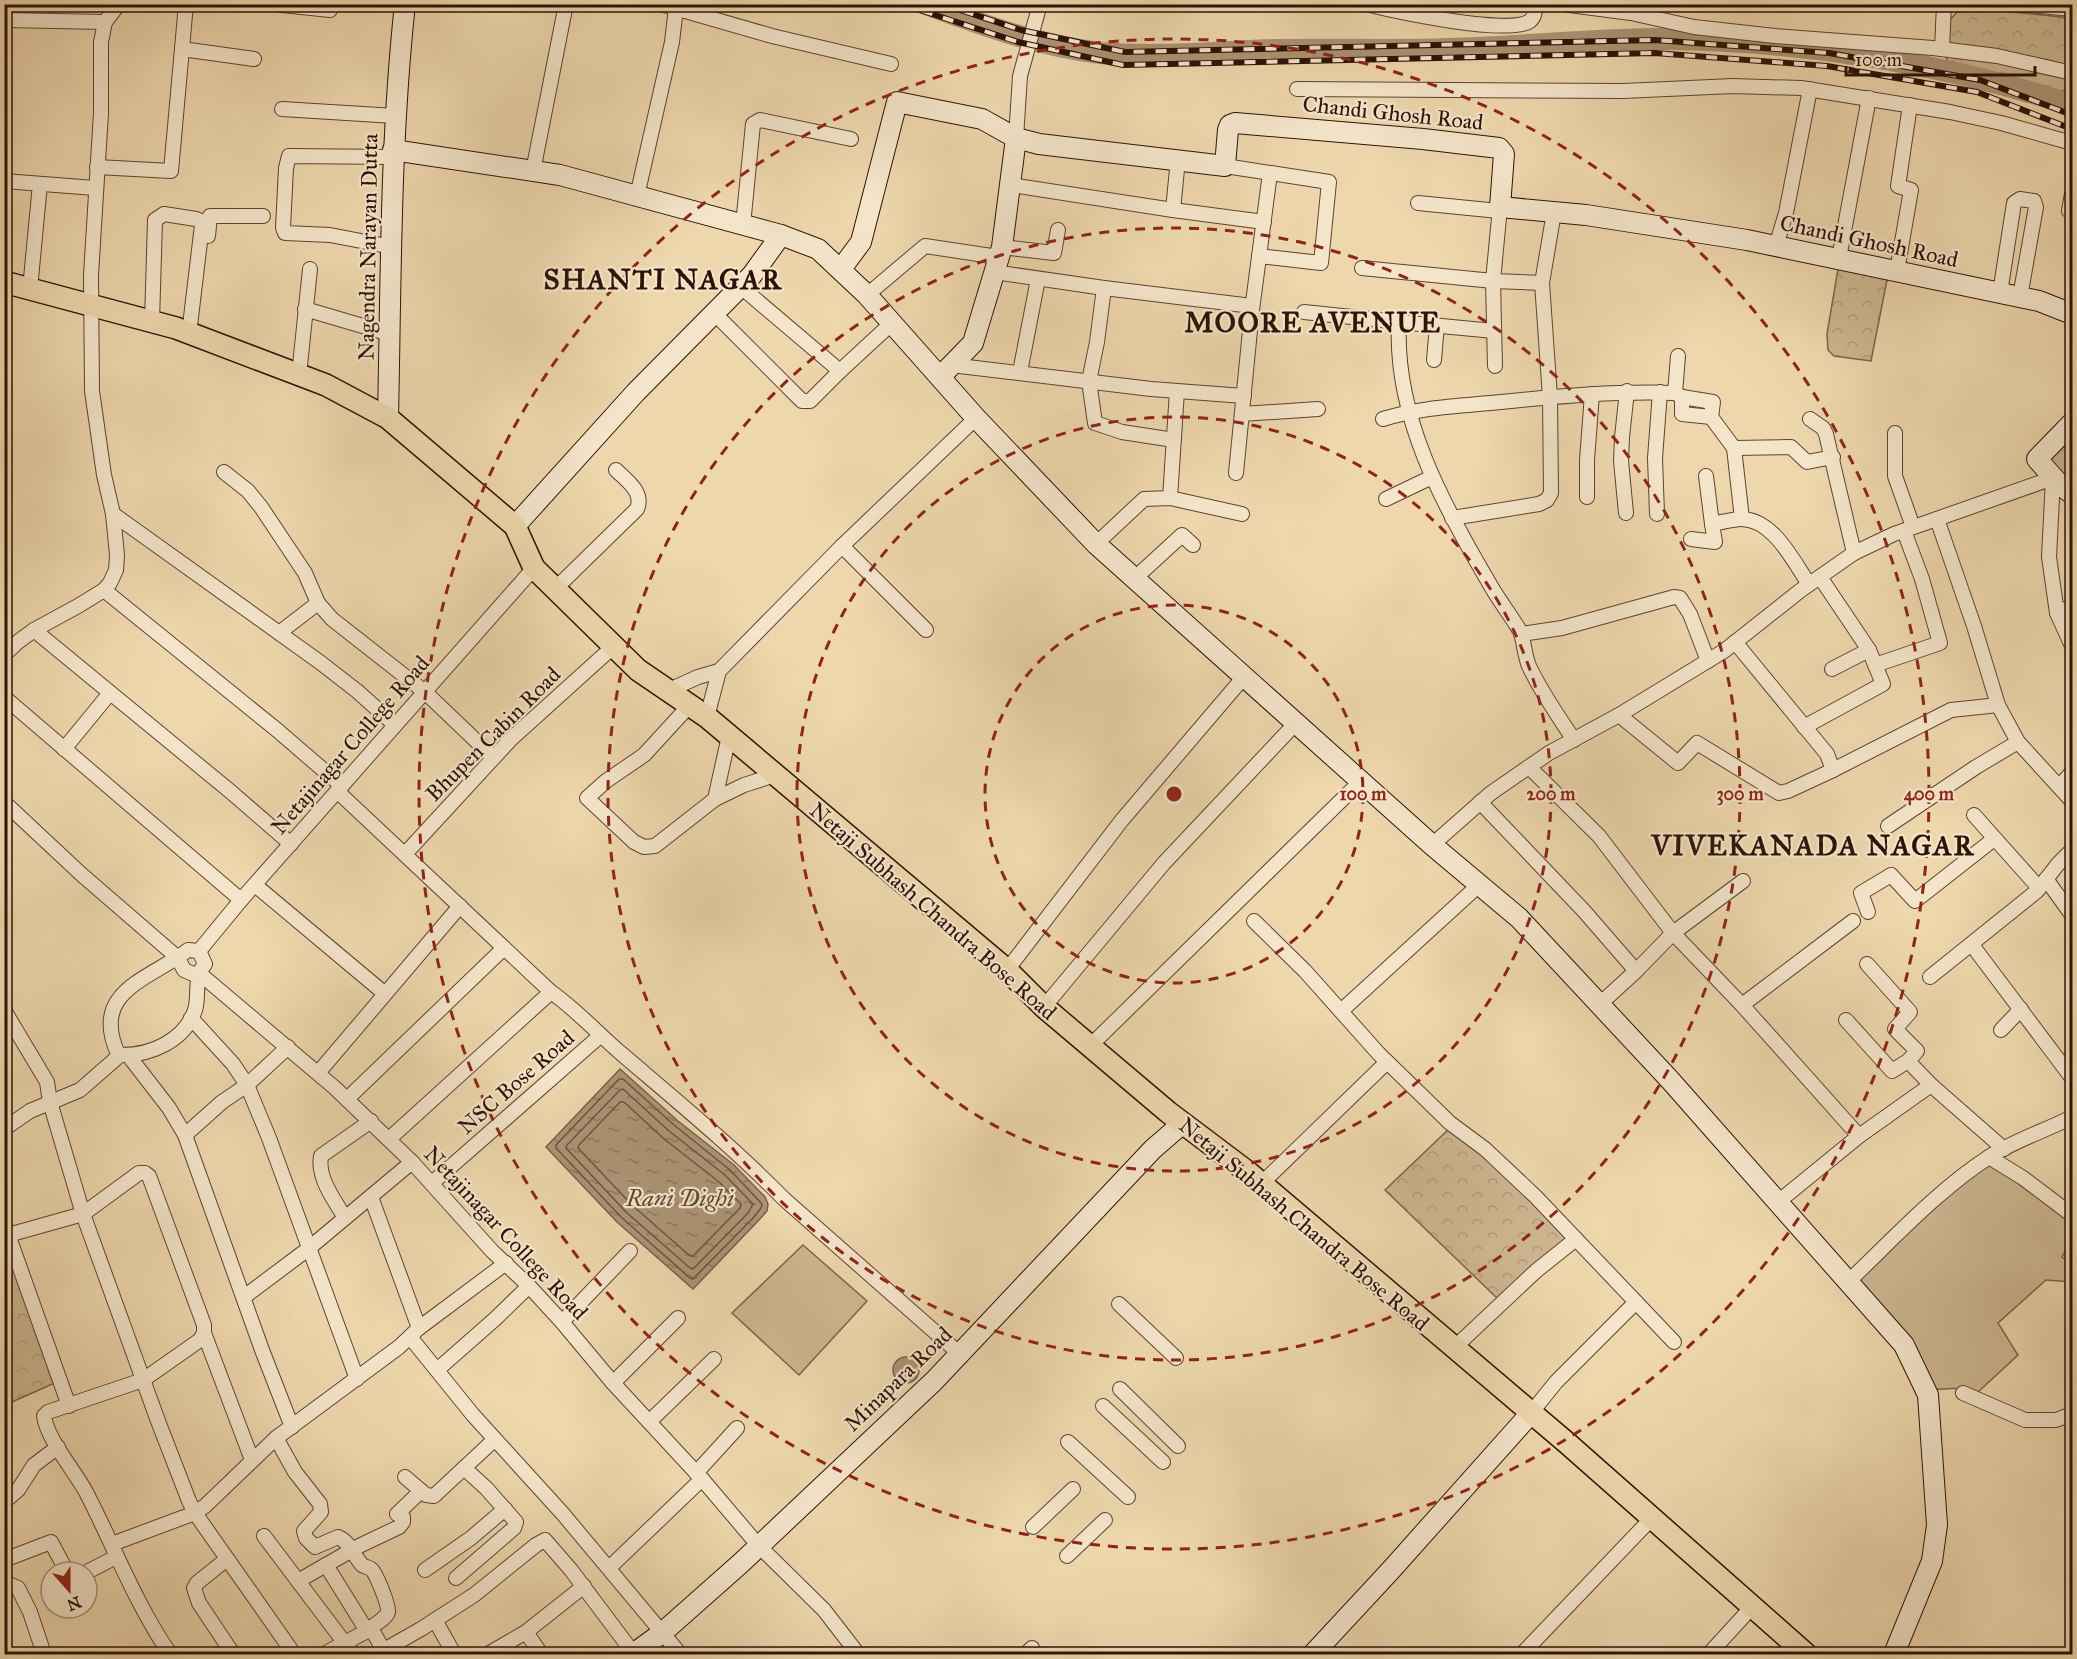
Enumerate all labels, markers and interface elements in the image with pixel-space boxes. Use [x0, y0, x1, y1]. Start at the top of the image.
scale bar [1846, 39, 2035, 77]
text: 100 m [1855, 49, 1902, 71]
street label: Chandi Ghosh Road [1301, 90, 1485, 136]
street label: Nagendra Narayan Dutta [353, 133, 383, 361]
street label: Chandi Ghosh Road [1777, 209, 1961, 273]
district label: SHANTI NAGAR [544, 262, 782, 297]
district label: MOORE AVENUE [1185, 305, 1441, 340]
street label: Netajinagar College Road [265, 650, 435, 840]
street label: Bhupen Cabin Road [420, 661, 566, 807]
text: 100 m [1340, 783, 1387, 805]
text: 200 m [1527, 783, 1576, 805]
text: 300 m [1716, 783, 1764, 806]
text: 400 m [1904, 783, 1955, 806]
centre of rings [1164, 784, 1184, 804]
street label: Netaji Subhash Chandra Bose Road [804, 796, 1062, 1026]
district label: VIVEKANADA NAGAR [1650, 828, 1975, 863]
street label: NSC Bose Road [452, 1024, 580, 1140]
street label: Netaji Subhash Chandra Bose Road [1173, 1111, 1435, 1337]
street label: Netajinagar College Road [418, 1140, 594, 1326]
water label: Rani Dighi [625, 1183, 734, 1213]
street label: Minapara Road [838, 1321, 958, 1437]
north arrow [39, 1560, 99, 1620]
text: N [64, 1592, 84, 1615]

